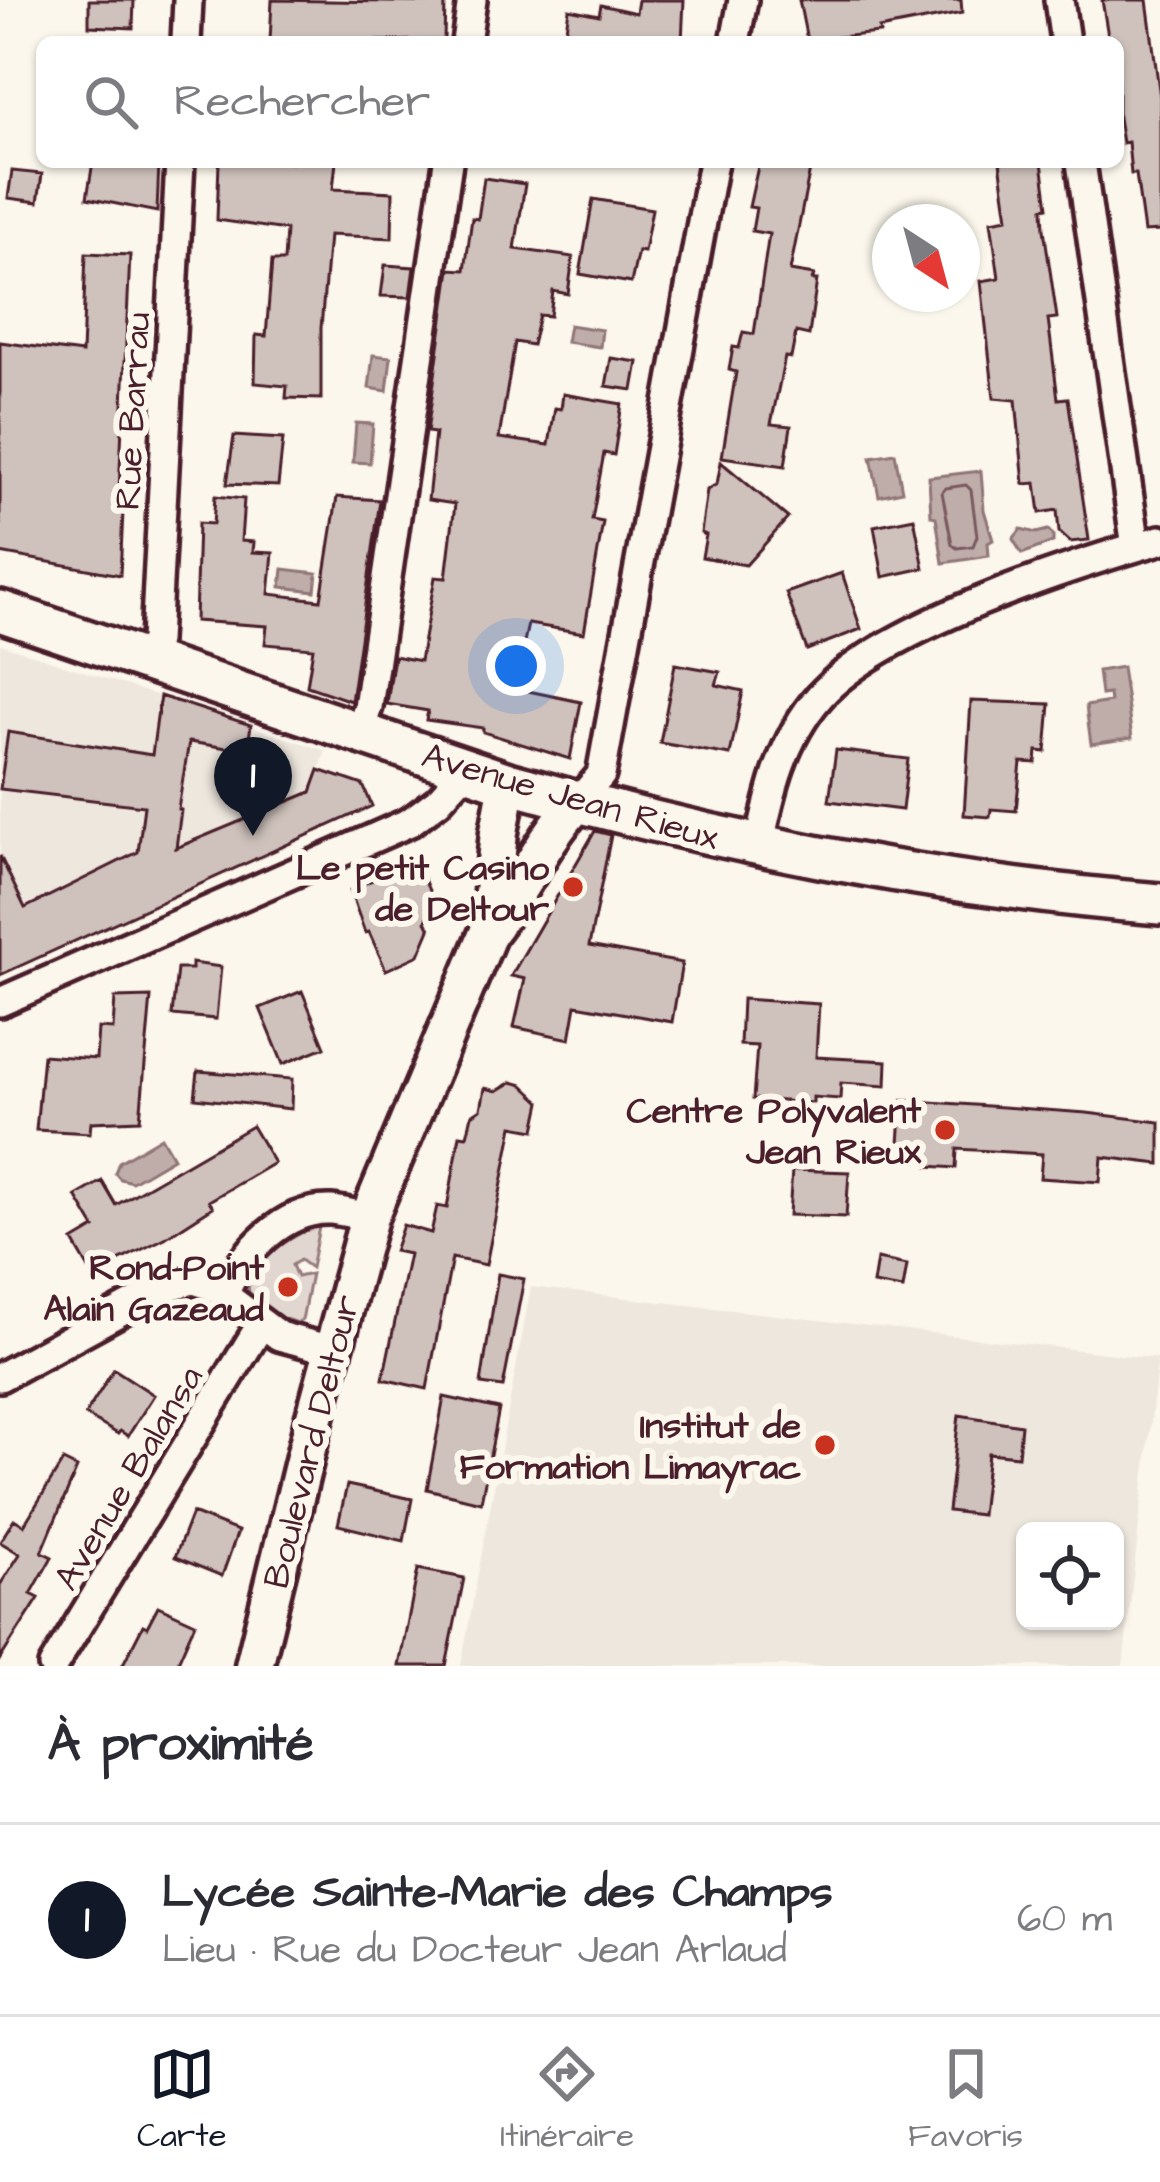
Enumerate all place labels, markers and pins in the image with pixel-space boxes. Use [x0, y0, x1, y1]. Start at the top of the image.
pin: 1 [214, 737, 292, 836]
place label: Le petit Casino de Deltour [296, 843, 550, 935]
marker: Le petit Casino de Deltour [560, 874, 586, 900]
place label: Centre Polyvalent Jean Rieux [626, 1086, 922, 1178]
marker: Centre Polyvalent Jean Rieux [932, 1117, 958, 1143]
place label: Rond-Point Alain Gazeaud [44, 1243, 265, 1335]
marker: Rond-Point Alain Gazeaud [275, 1274, 301, 1300]
place label: Institut de Formation Limayrac [460, 1401, 801, 1494]
marker: Institut de Formation Limayrac [812, 1432, 838, 1458]

